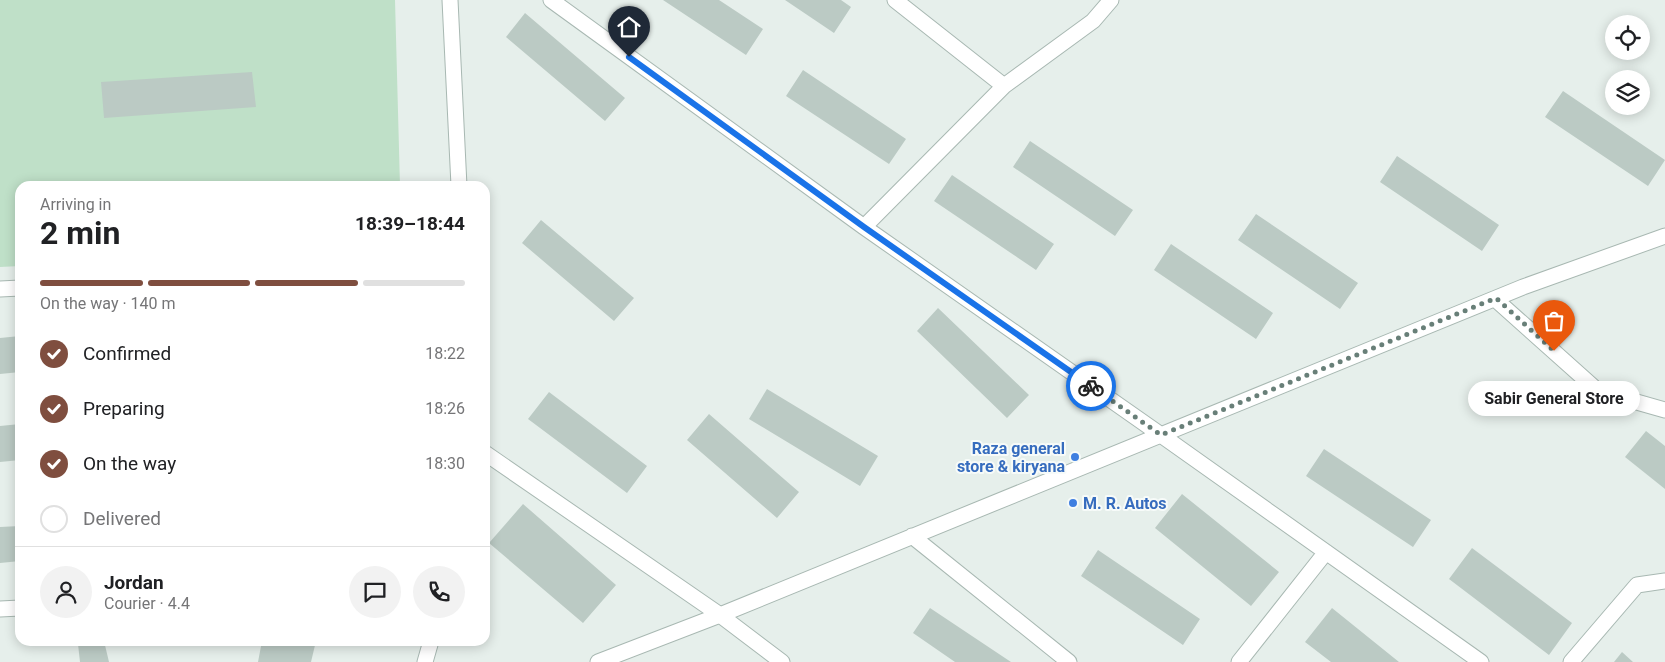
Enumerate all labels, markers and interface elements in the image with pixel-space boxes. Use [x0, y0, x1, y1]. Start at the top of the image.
pin [608, 6, 650, 57]
icon: home [615, 13, 643, 41]
map controls [1605, 15, 1650, 115]
button: locate [1605, 15, 1650, 60]
button: layers [1605, 70, 1650, 115]
text: Arriving in [40, 195, 111, 214]
text: 18:39–18:44 [355, 212, 465, 235]
text: 2 min [40, 214, 120, 252]
text: On the way · 140 m [40, 294, 176, 313]
pin [1533, 300, 1575, 351]
icon: bag [1540, 307, 1568, 335]
icon: check [40, 340, 68, 368]
text: Confirmed [83, 342, 171, 365]
text: 18:22 [425, 344, 465, 363]
courier [1066, 361, 1116, 411]
icon: bike [1077, 372, 1105, 400]
callout: Sabir General Store [1468, 381, 1640, 416]
text: Sabir General Store [1484, 389, 1624, 408]
icon: check [40, 395, 68, 423]
text: Preparing [83, 397, 165, 420]
text: 18:26 [425, 399, 465, 418]
place label: Raza general store & kiryana [957, 439, 1065, 476]
icon: check [40, 450, 68, 478]
marker: Raza general store & kiryana [1069, 451, 1081, 463]
text: On the way [83, 452, 176, 475]
text: 18:30 [425, 454, 465, 473]
place label: M. R. Autos [1083, 494, 1167, 513]
marker: M. R. Autos [1067, 497, 1079, 509]
text: Delivered [83, 507, 161, 530]
button: person [40, 566, 92, 618]
button: chat [349, 566, 401, 618]
button: phone [413, 566, 465, 618]
text: Jordan [104, 571, 164, 594]
text: Courier · 4.4 [104, 594, 190, 613]

